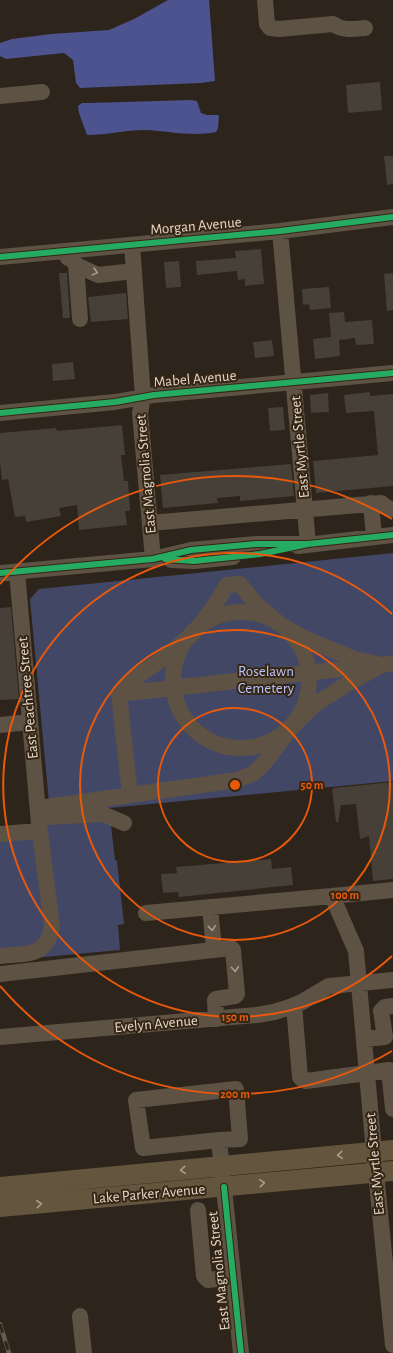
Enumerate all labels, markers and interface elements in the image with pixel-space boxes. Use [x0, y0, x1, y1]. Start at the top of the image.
street label: Morgan Avenue [150, 215, 242, 237]
one-way arrow [92, 268, 99, 276]
street label: Mabel Avenue [153, 368, 237, 390]
street label: East Myrtle Street [288, 395, 312, 499]
street label: East Magnolia Street [133, 413, 159, 534]
street label: East Peachtree Street [15, 636, 41, 760]
park label: Roselawn Cemetery [238, 664, 295, 696]
centre of rings [228, 778, 242, 792]
text: 50 m [301, 779, 324, 791]
text: 100 m [331, 889, 359, 901]
one-way arrow [207, 925, 216, 931]
one-way arrow [230, 966, 239, 972]
text: 150 m [221, 1011, 249, 1023]
street label: Evelyn Avenue [114, 1013, 198, 1035]
text: 200 m [220, 1088, 250, 1100]
street label: East Myrtle Street [363, 1112, 387, 1216]
one-way arrow [337, 1151, 343, 1160]
one-way arrow [180, 1165, 186, 1174]
one-way arrow [259, 1179, 266, 1188]
street label: Lake Parker Avenue [92, 1182, 206, 1206]
one-way arrow [36, 1200, 42, 1209]
street label: East Magnolia Street [205, 1210, 233, 1331]

